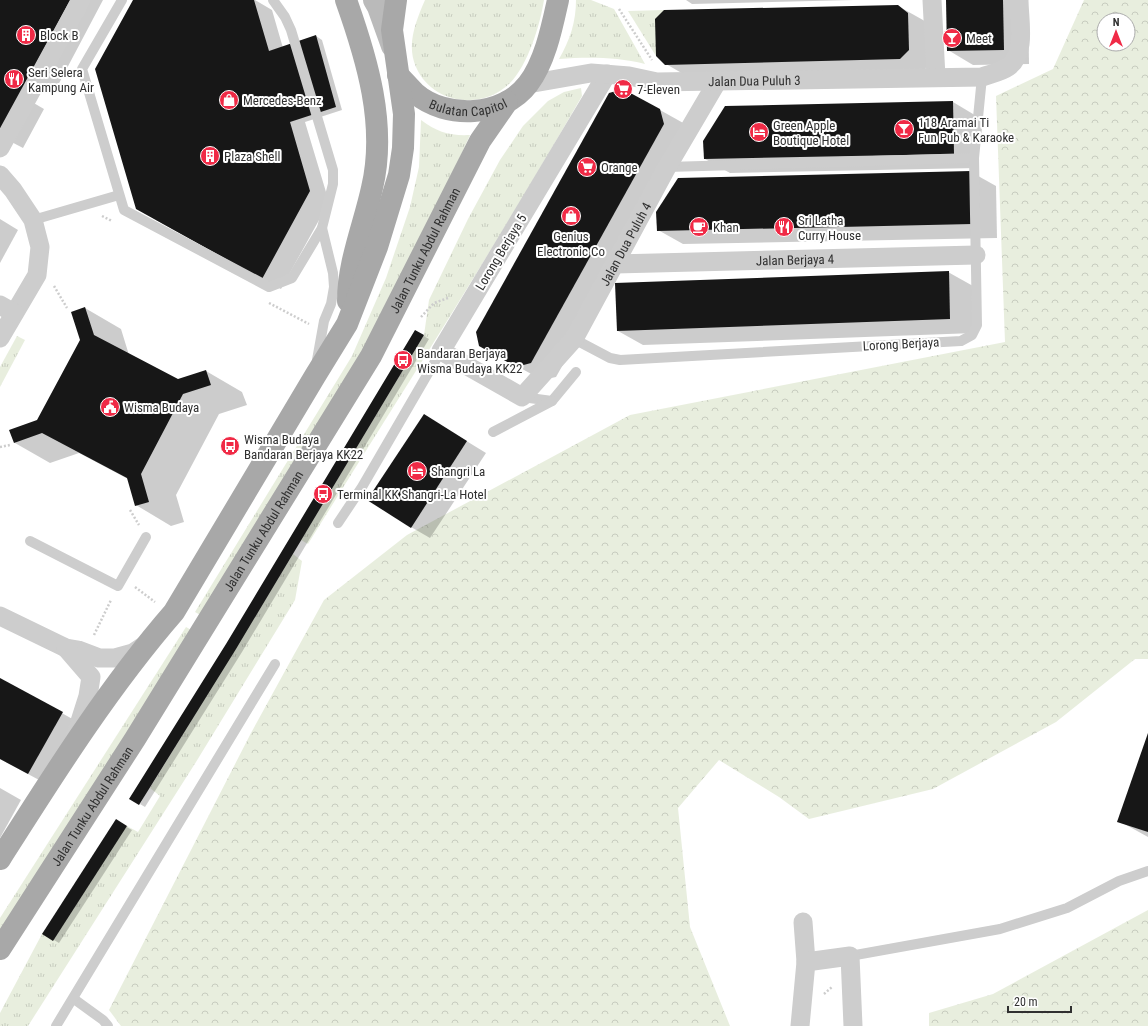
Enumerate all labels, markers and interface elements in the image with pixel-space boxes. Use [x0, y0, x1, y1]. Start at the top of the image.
north arrow [1096, 12, 1136, 52]
text: N [1113, 16, 1120, 29]
building icon: Block B [15, 24, 37, 46]
bar icon: Meet [941, 27, 963, 49]
place label: Block B [40, 28, 79, 43]
place label: Meet [966, 31, 992, 46]
place label: Seri Selera Kampung Air [28, 65, 94, 95]
restaurant icon: Seri Selera Kampung Air [3, 68, 25, 90]
street label: Jalan Dua Puluh 3 [708, 72, 801, 89]
supermarket icon: 7-Eleven [612, 78, 634, 100]
place label: 7-Eleven [637, 82, 680, 97]
shop icon: Mercedes-Benz [218, 89, 240, 111]
place label: Mercedes-Benz [243, 93, 322, 108]
street label: Bulatan Capitol [427, 96, 509, 119]
place label: 118 Aramai Ti Fun Pub & Karaoke [918, 115, 1014, 145]
place label: Green Apple Boutique Hotel [773, 118, 849, 148]
bar icon: 118 Aramai Ti Fun Pub & Karaoke [893, 118, 915, 140]
hotel icon: Green Apple Boutique Hotel [748, 121, 770, 143]
building icon: Plaza Shell [199, 145, 221, 167]
place label: Plaza Shell [224, 149, 280, 164]
supermarket icon: Orange [576, 156, 598, 178]
place label: Orange [601, 160, 638, 175]
street label: Jalan Tunku Abdul Rahman [386, 185, 463, 316]
street label: Jalan Dua Puluh 4 [597, 199, 654, 288]
shop icon: Genius Electronic Co [560, 205, 582, 227]
street label: Lorong Berjaya 5 [472, 211, 530, 293]
place label: Sri Latha Curry House [798, 213, 861, 243]
cafe icon: Khan [688, 216, 710, 238]
restaurant icon: Sri Latha Curry House [773, 216, 795, 238]
place label: Khan [713, 220, 739, 235]
place label: Genius Electronic Co [537, 229, 605, 259]
street label: Jalan Berjaya 4 [756, 251, 835, 268]
street label: Lorong Berjaya [862, 335, 940, 353]
place label: Bandaran Berjaya Wisma Budaya KK22 [417, 346, 522, 376]
bus stop icon: Bandaran Berjaya Wisma Budaya KK22 [392, 349, 414, 371]
public building icon: Wisma Budaya [99, 396, 121, 418]
place label: Wisma Budaya [124, 400, 199, 415]
place label: Wisma Budaya Bandaran Berjaya KK22 [244, 432, 363, 462]
bus stop icon: Wisma Budaya Bandaran Berjaya KK22 [219, 435, 241, 457]
hotel icon: Shangri La [406, 460, 428, 482]
place label: Shangri La [431, 464, 485, 479]
street label: Jalan Tunku Abdul Rahman [220, 468, 306, 594]
bus stop icon: Terminal KK Shangri-La Hotel [312, 483, 334, 505]
place label: Terminal KK Shangri-La Hotel [337, 487, 487, 502]
street label: Jalan Tunku Abdul Rahman [48, 743, 136, 869]
scale bar [1008, 988, 1071, 1014]
text: 20 m [1014, 995, 1038, 1009]

